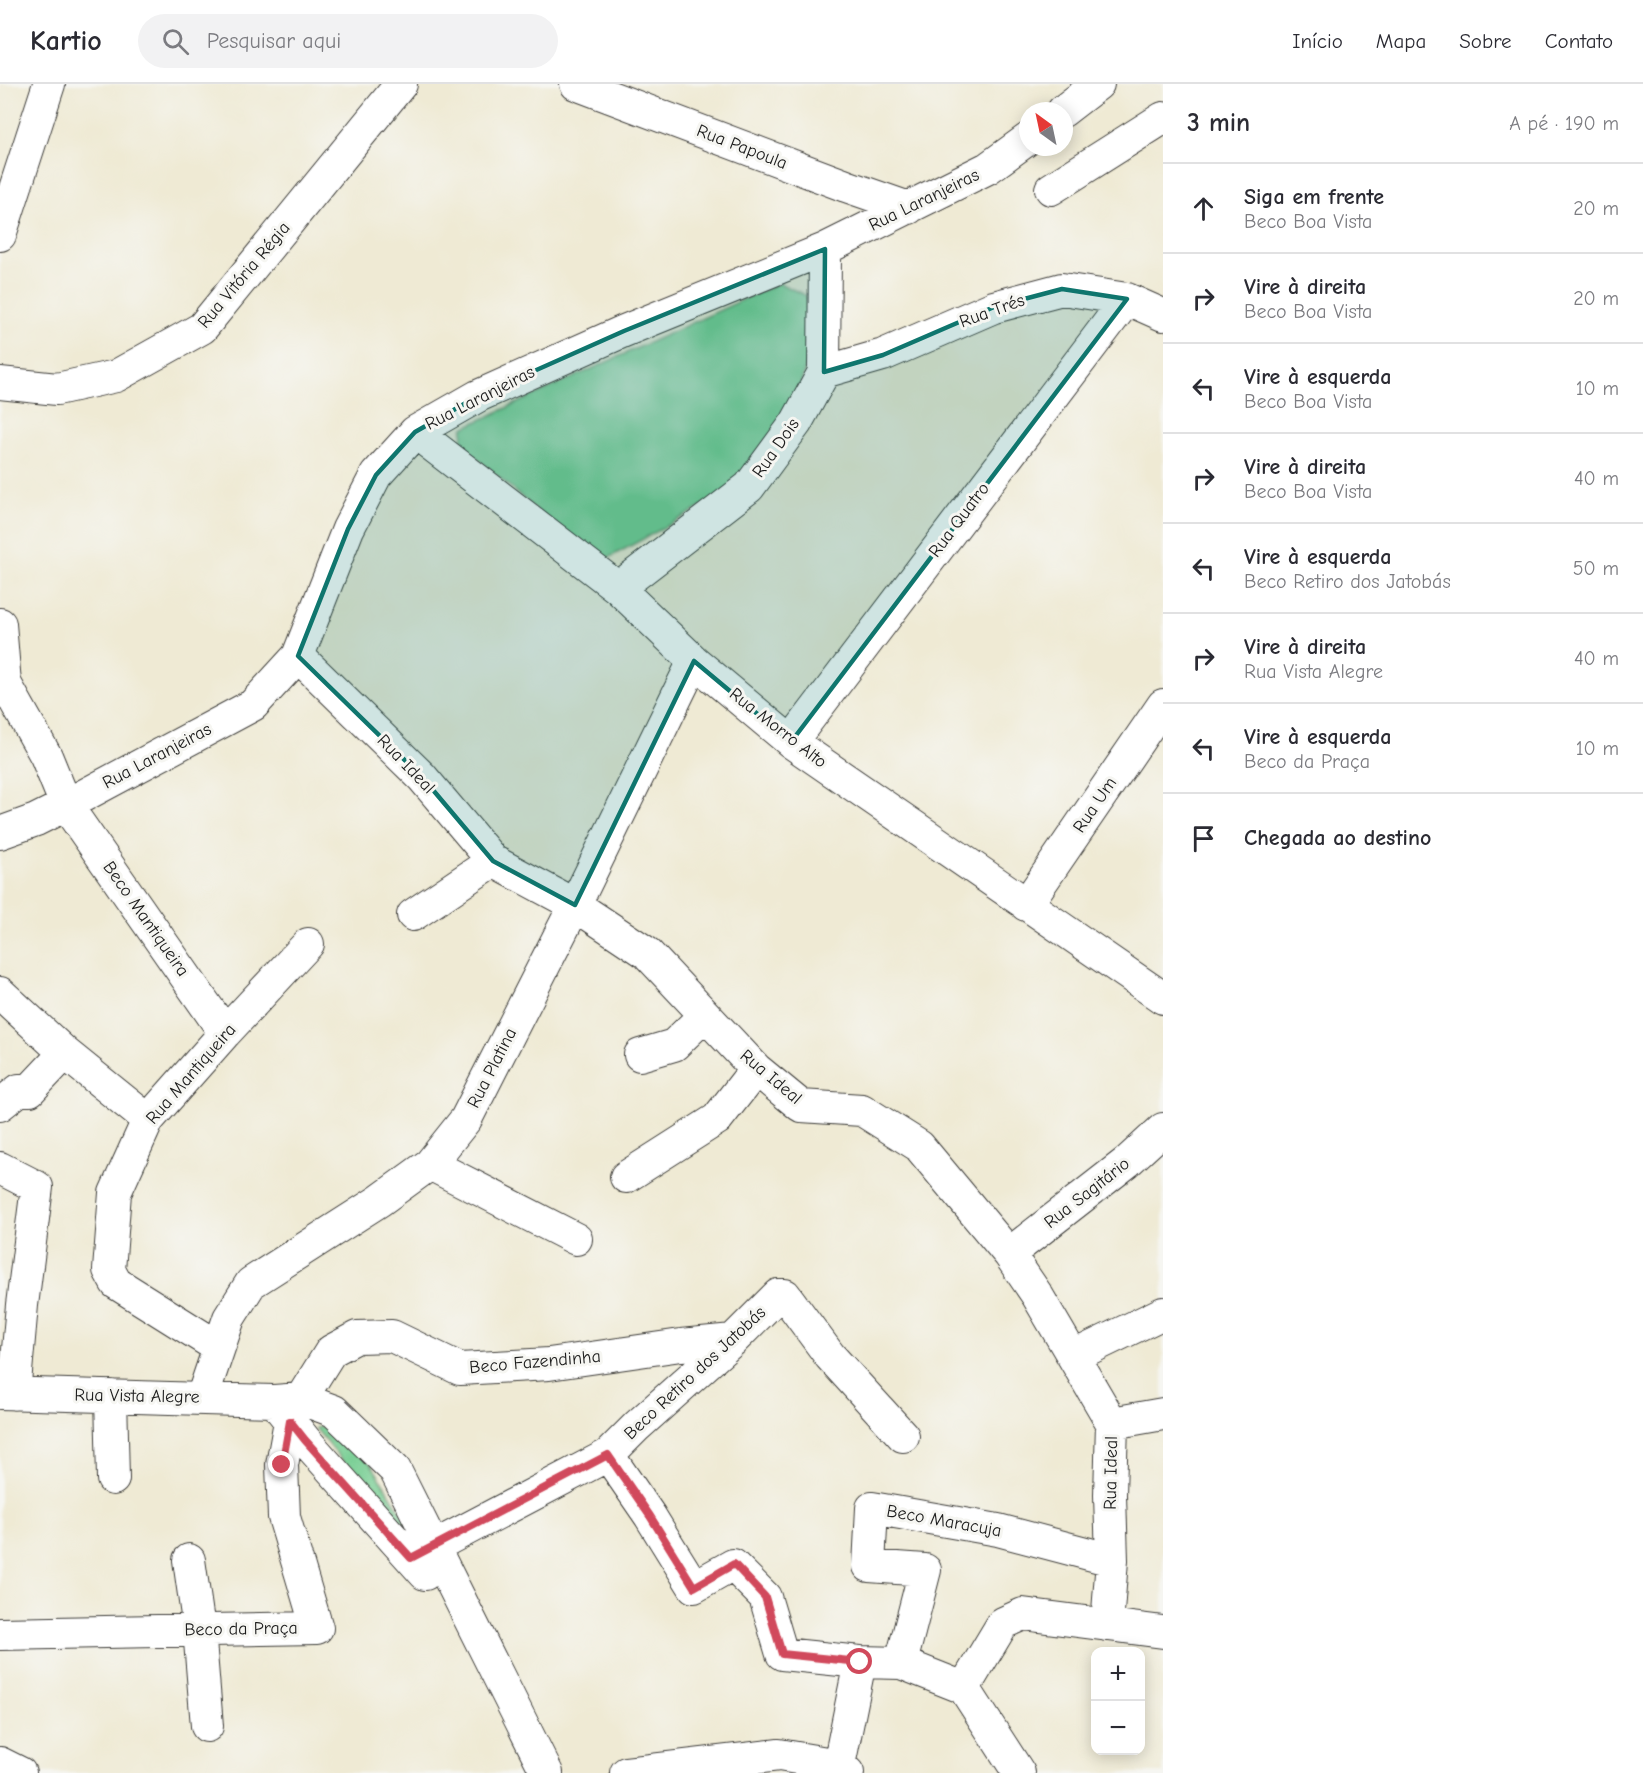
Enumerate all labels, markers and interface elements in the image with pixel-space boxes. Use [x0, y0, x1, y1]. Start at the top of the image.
search box [138, 14, 558, 68]
text: Kartio [30, 25, 102, 57]
icon: search [159, 25, 192, 58]
text: Pesquisar aqui [207, 28, 341, 54]
text: Início [1292, 29, 1343, 53]
text: Mapa [1376, 29, 1426, 53]
text: Sobre [1459, 29, 1512, 53]
text: Contato [1545, 29, 1613, 53]
north arrow [1019, 102, 1073, 156]
text: 3 min [1187, 108, 1250, 138]
text: A pé · 190 m [1509, 112, 1619, 135]
street label: Rua Papoula [694, 120, 790, 174]
street label: Rua Laranjeiras [865, 164, 983, 236]
text: Siga em frente [1244, 184, 1384, 210]
icon: ahead [1187, 192, 1220, 225]
text: 20 m [1573, 197, 1619, 220]
text: Beco Boa Vista [1244, 210, 1372, 233]
street label: Rua Vitória Régia [194, 218, 294, 332]
text: Vire à direita [1244, 274, 1366, 300]
icon: right [1187, 282, 1220, 315]
text: 20 m [1573, 287, 1619, 310]
street label: Rua Trés [957, 290, 1027, 332]
text: Beco Boa Vista [1244, 300, 1372, 323]
street label: Rua Laranjeiras [422, 361, 538, 435]
text: Vire à esquerda [1244, 364, 1392, 390]
icon: left [1187, 372, 1220, 405]
text: 10 m [1576, 377, 1619, 400]
text: Beco Boa Vista [1244, 390, 1372, 413]
street label: Rua Dois [748, 414, 804, 482]
text: Vire à direita [1244, 454, 1366, 480]
icon: right [1187, 462, 1220, 495]
text: 40 m [1574, 467, 1619, 490]
street label: Rua Quatro [924, 479, 994, 561]
text: Beco Boa Vista [1244, 480, 1372, 503]
text: Vire à esquerda [1244, 544, 1392, 570]
icon: left [1187, 552, 1220, 585]
text: 50 m [1573, 557, 1619, 580]
text: Beco Retiro dos Jatobás [1244, 570, 1451, 593]
text: Vire à direita [1244, 634, 1366, 660]
icon: right [1187, 642, 1220, 675]
text: 40 m [1574, 647, 1619, 670]
text: Rua Vista Alegre [1244, 660, 1383, 683]
street label: Rua Morro Alto [725, 683, 831, 773]
street label: Rua Laranjeiras [99, 719, 215, 793]
text: Vire à esquerda [1244, 724, 1392, 750]
street label: Rua Ideal [373, 730, 439, 798]
icon: left [1187, 732, 1220, 765]
text: 10 m [1576, 737, 1619, 760]
text: Beco da Praça [1244, 750, 1370, 773]
street label: Rua Um [1069, 773, 1121, 837]
icon: arrive [1187, 822, 1220, 855]
text: Chegada ao destino [1244, 825, 1431, 851]
street label: Beco Mantiqueira [98, 857, 194, 981]
street label: Rua Mantiqueira [142, 1019, 240, 1129]
street label: Rua Platina [463, 1024, 521, 1112]
street label: Rua Ideal [736, 1045, 806, 1109]
street label: Rua Sagitário [1040, 1153, 1134, 1233]
street label: Beco Retiro dos Jatobás [620, 1302, 770, 1444]
street label: Beco Fazendinha [468, 1346, 602, 1378]
street label: Rua Vista Alegre [74, 1384, 200, 1408]
street label: Rua Ideal [1100, 1436, 1122, 1510]
route end [268, 1451, 294, 1477]
street label: Beco Maracuja [885, 1501, 1003, 1541]
street label: Beco da Praça [184, 1618, 298, 1640]
map controls [1091, 1647, 1145, 1755]
button: + [1091, 1647, 1145, 1701]
route start [846, 1648, 872, 1674]
button: − [1091, 1701, 1145, 1755]

